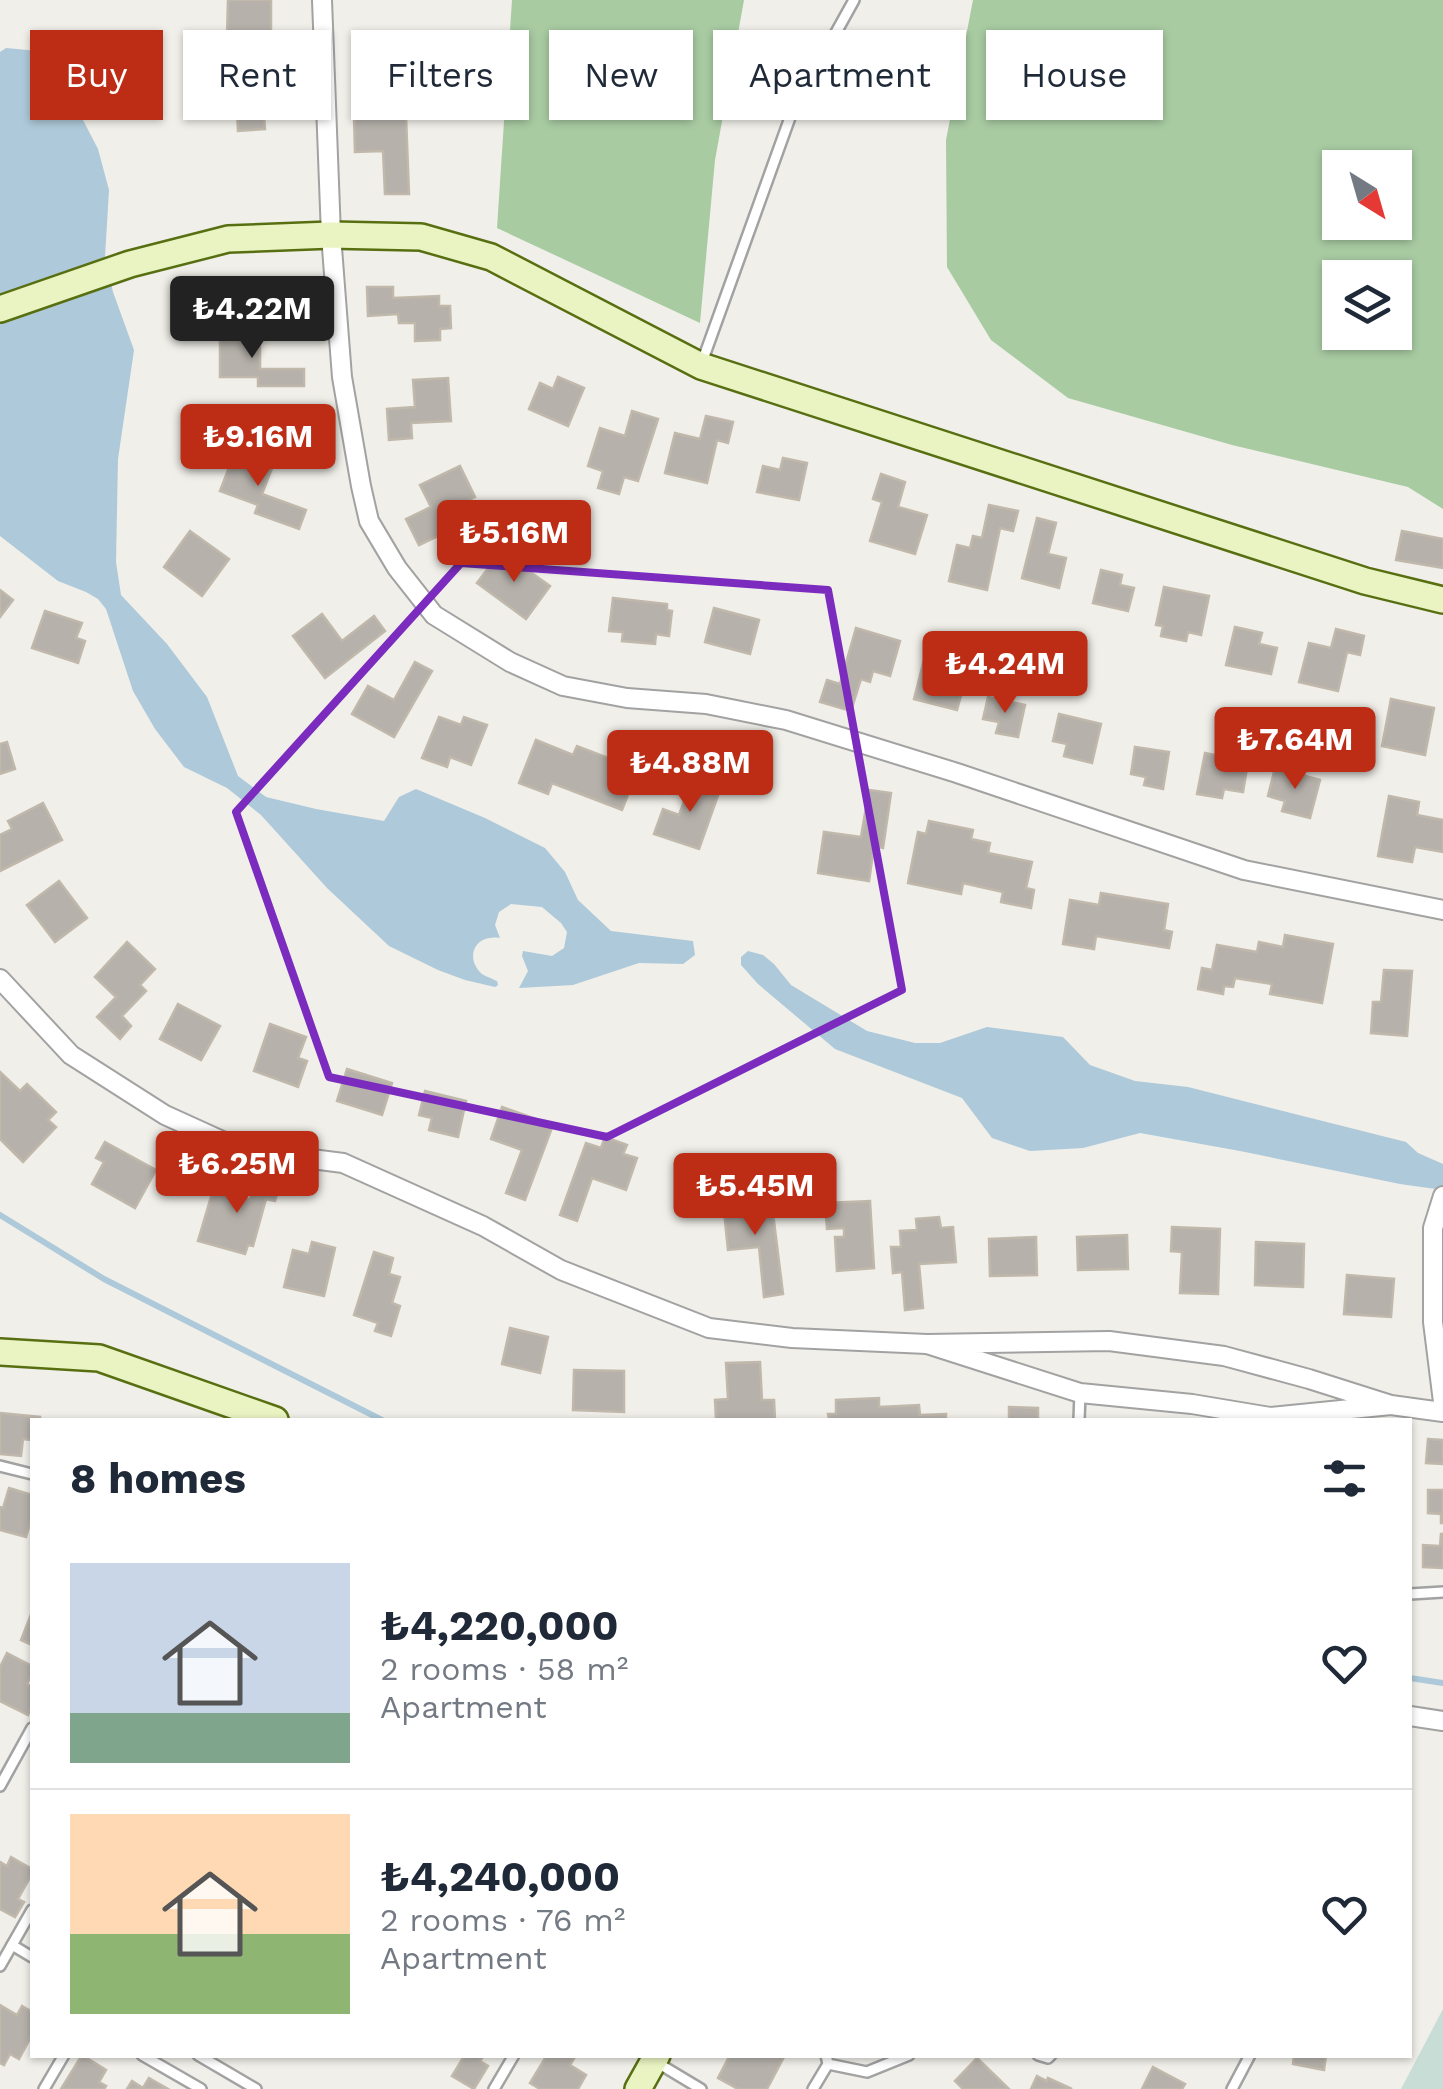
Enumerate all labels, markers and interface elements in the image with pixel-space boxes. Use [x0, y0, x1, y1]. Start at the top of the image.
chip: Buy [30, 30, 163, 120]
chip: Rent [183, 30, 331, 120]
chip: Filters [351, 30, 529, 120]
chip: New [549, 30, 693, 120]
chip: Apartment [713, 30, 966, 120]
chip: House [986, 30, 1163, 120]
north arrow [1322, 150, 1412, 240]
map controls [1322, 150, 1412, 350]
button: layers [1322, 260, 1412, 350]
pin: ₺4.22M [171, 276, 333, 361]
text: ₺4.22M [192, 289, 312, 327]
pin: ₺9.16M [177, 404, 339, 489]
text: ₺9.16M [203, 417, 313, 455]
pin: ₺5.16M [433, 500, 595, 585]
text: ₺5.16M [459, 513, 569, 551]
pin: ₺4.24M [924, 631, 1086, 716]
text: ₺4.24M [945, 644, 1065, 682]
pin: ₺7.64M [1214, 707, 1376, 792]
text: ₺7.64M [1237, 720, 1353, 758]
pin: ₺4.88M [609, 730, 771, 815]
text: ₺4.88M [629, 743, 751, 781]
pin: ₺6.25M [156, 1131, 318, 1216]
text: ₺6.25M [178, 1144, 296, 1182]
pin: ₺5.45M [674, 1153, 836, 1238]
text: ₺5.45M [696, 1166, 814, 1204]
icon: filters [1317, 1451, 1372, 1506]
text: 8 homes [70, 1454, 246, 1503]
text: ₺4,220,000 [380, 1601, 619, 1650]
icon: home [150, 1603, 270, 1723]
icon: heart [1317, 1636, 1372, 1691]
text: 2 rooms · 58 m² [380, 1650, 628, 1688]
text: Apartment [380, 1688, 547, 1726]
text: ₺4,240,000 [380, 1852, 620, 1901]
icon: home [150, 1854, 270, 1974]
icon: heart [1317, 1887, 1372, 1942]
text: 2 rooms · 76 m² [380, 1901, 626, 1939]
text: Apartment [380, 1939, 547, 1977]

